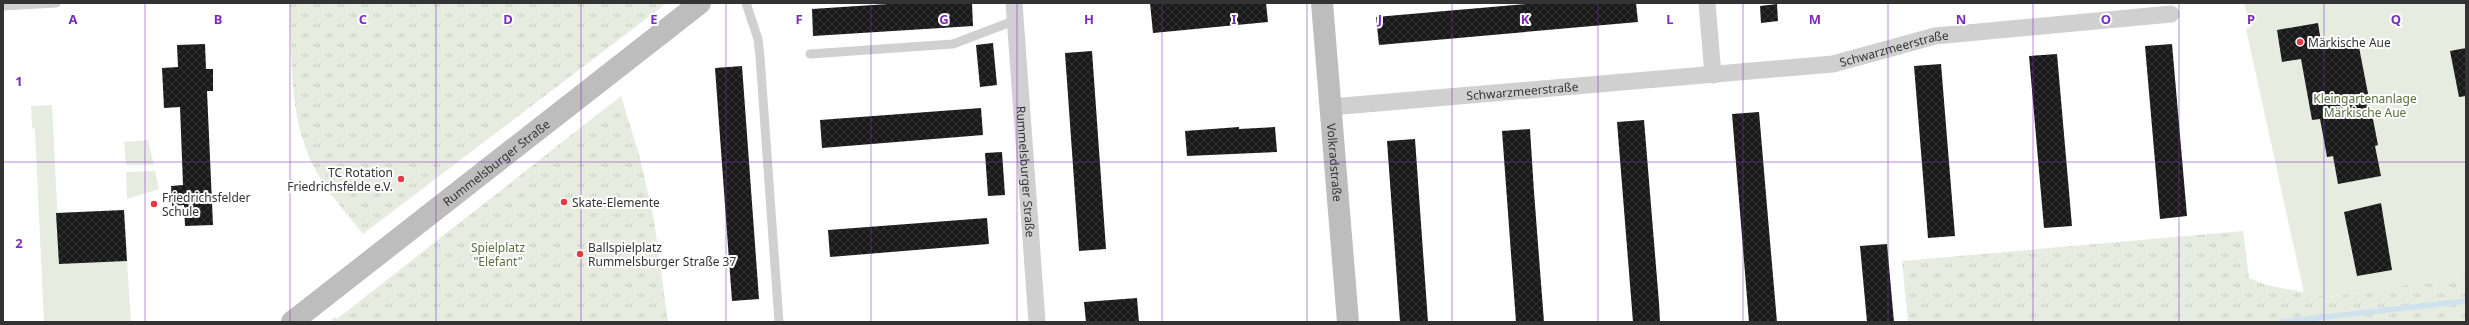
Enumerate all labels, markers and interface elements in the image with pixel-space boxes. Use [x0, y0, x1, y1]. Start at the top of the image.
text: A [69, 10, 78, 28]
text: B [214, 10, 222, 28]
text: C [359, 10, 367, 28]
text: D [503, 10, 513, 28]
text: E [650, 10, 658, 28]
text: F [795, 10, 803, 28]
text: G [939, 10, 949, 28]
text: H [1084, 10, 1094, 28]
text: I [1231, 10, 1237, 28]
text: J [1377, 10, 1382, 28]
text: K [1521, 10, 1530, 28]
text: L [1666, 10, 1674, 28]
text: M [1809, 10, 1821, 28]
text: N [1956, 10, 1966, 28]
text: O [2101, 10, 2111, 28]
text: P [2247, 10, 2255, 28]
text: Q [2391, 10, 2401, 28]
street label: Schwarzmeerstraße [1838, 26, 1949, 70]
place label: Märkische Aue [2308, 34, 2391, 51]
marker: Märkische Aue [2295, 37, 2305, 47]
text: 1 [15, 72, 23, 90]
street label: Schwarzmeerstraße [1466, 77, 1579, 104]
park label: Kleingartenanlage Märkische Aue [2313, 90, 2417, 121]
street label: Rummelsburger Straße [1013, 105, 1039, 238]
street label: Rummelsburger Straße [439, 115, 553, 210]
street label: Volkradstraße [1323, 123, 1347, 203]
place label: TC Rotation Friedrichsfelde e.V. [287, 164, 393, 195]
marker: TC Rotation Friedrichsfelde e.V. [396, 174, 406, 184]
place label: Friedrichsfelder Schule [162, 189, 251, 220]
place label: Skate-Elemente [572, 194, 660, 211]
marker: Skate-Elemente [559, 197, 569, 207]
marker: Friedrichsfelder Schule [149, 199, 159, 209]
text: 2 [15, 234, 23, 252]
park label: Spielplatz "Elefant" [471, 239, 525, 270]
place label: Ballspielplatz Rummelsburger Straße 37 [588, 239, 736, 270]
marker: Ballspielplatz Rummelsburger Straße 37 [575, 249, 585, 259]

